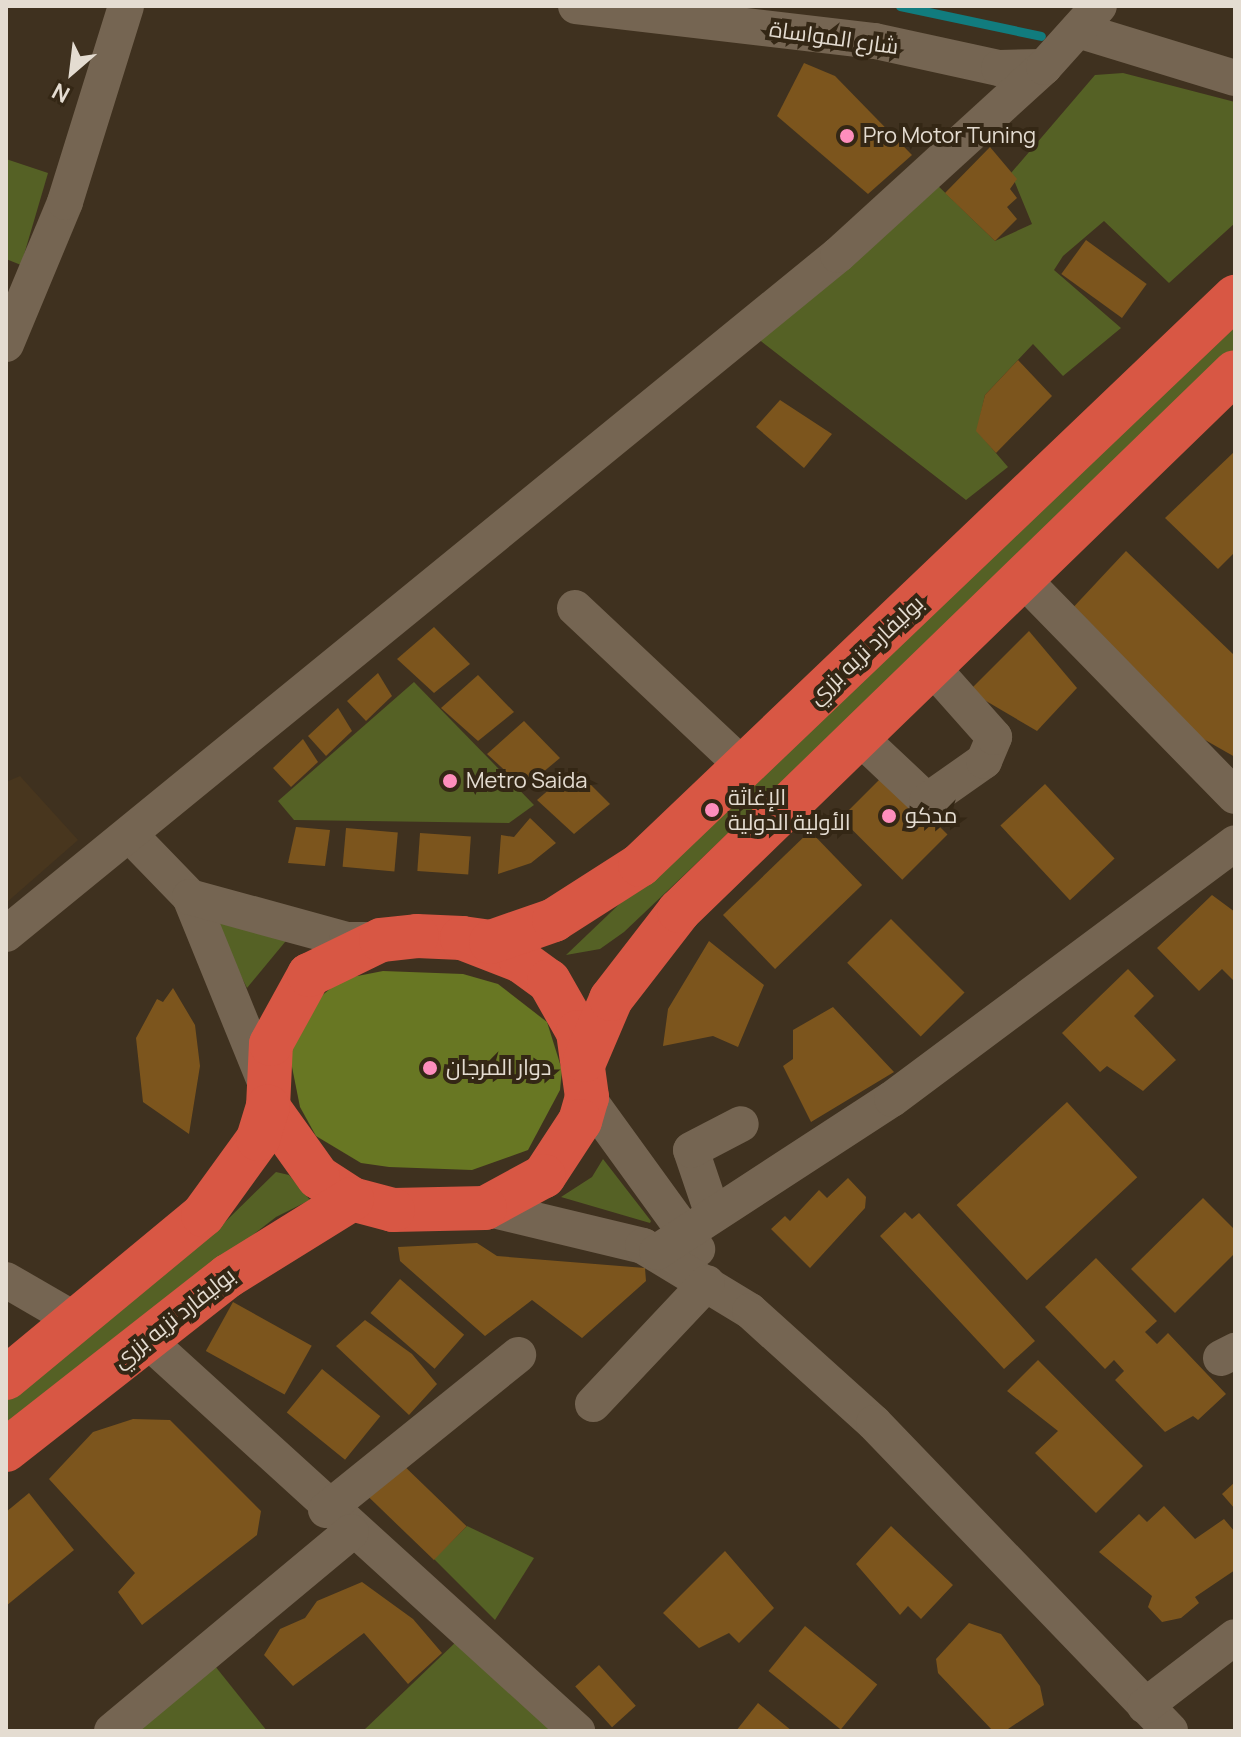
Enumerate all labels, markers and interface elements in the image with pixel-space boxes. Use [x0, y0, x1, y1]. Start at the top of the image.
street label: شارع المواساة [768, 16, 900, 60]
north arrow [32, 32, 112, 112]
text: N [47, 76, 75, 110]
place label: Pro Motor Tuning [863, 123, 1036, 149]
marker: Pro Motor Tuning [838, 127, 856, 145]
street label: بوليفارد نزيه بزري [803, 590, 929, 710]
place label: Metro Saida [466, 768, 587, 794]
marker: Metro Saida [441, 772, 459, 790]
place label: الإغاثة الأولية الدولية [728, 784, 851, 836]
marker: الإغاثة الأولية الدولية [703, 801, 721, 819]
place label: مدكو [905, 803, 957, 829]
marker: مدكو [880, 807, 898, 825]
place label: دوار المرجان [446, 1055, 551, 1081]
marker: دوار المرجان [421, 1059, 439, 1077]
street label: بوليفارد نزيه بزري [108, 1262, 240, 1374]

